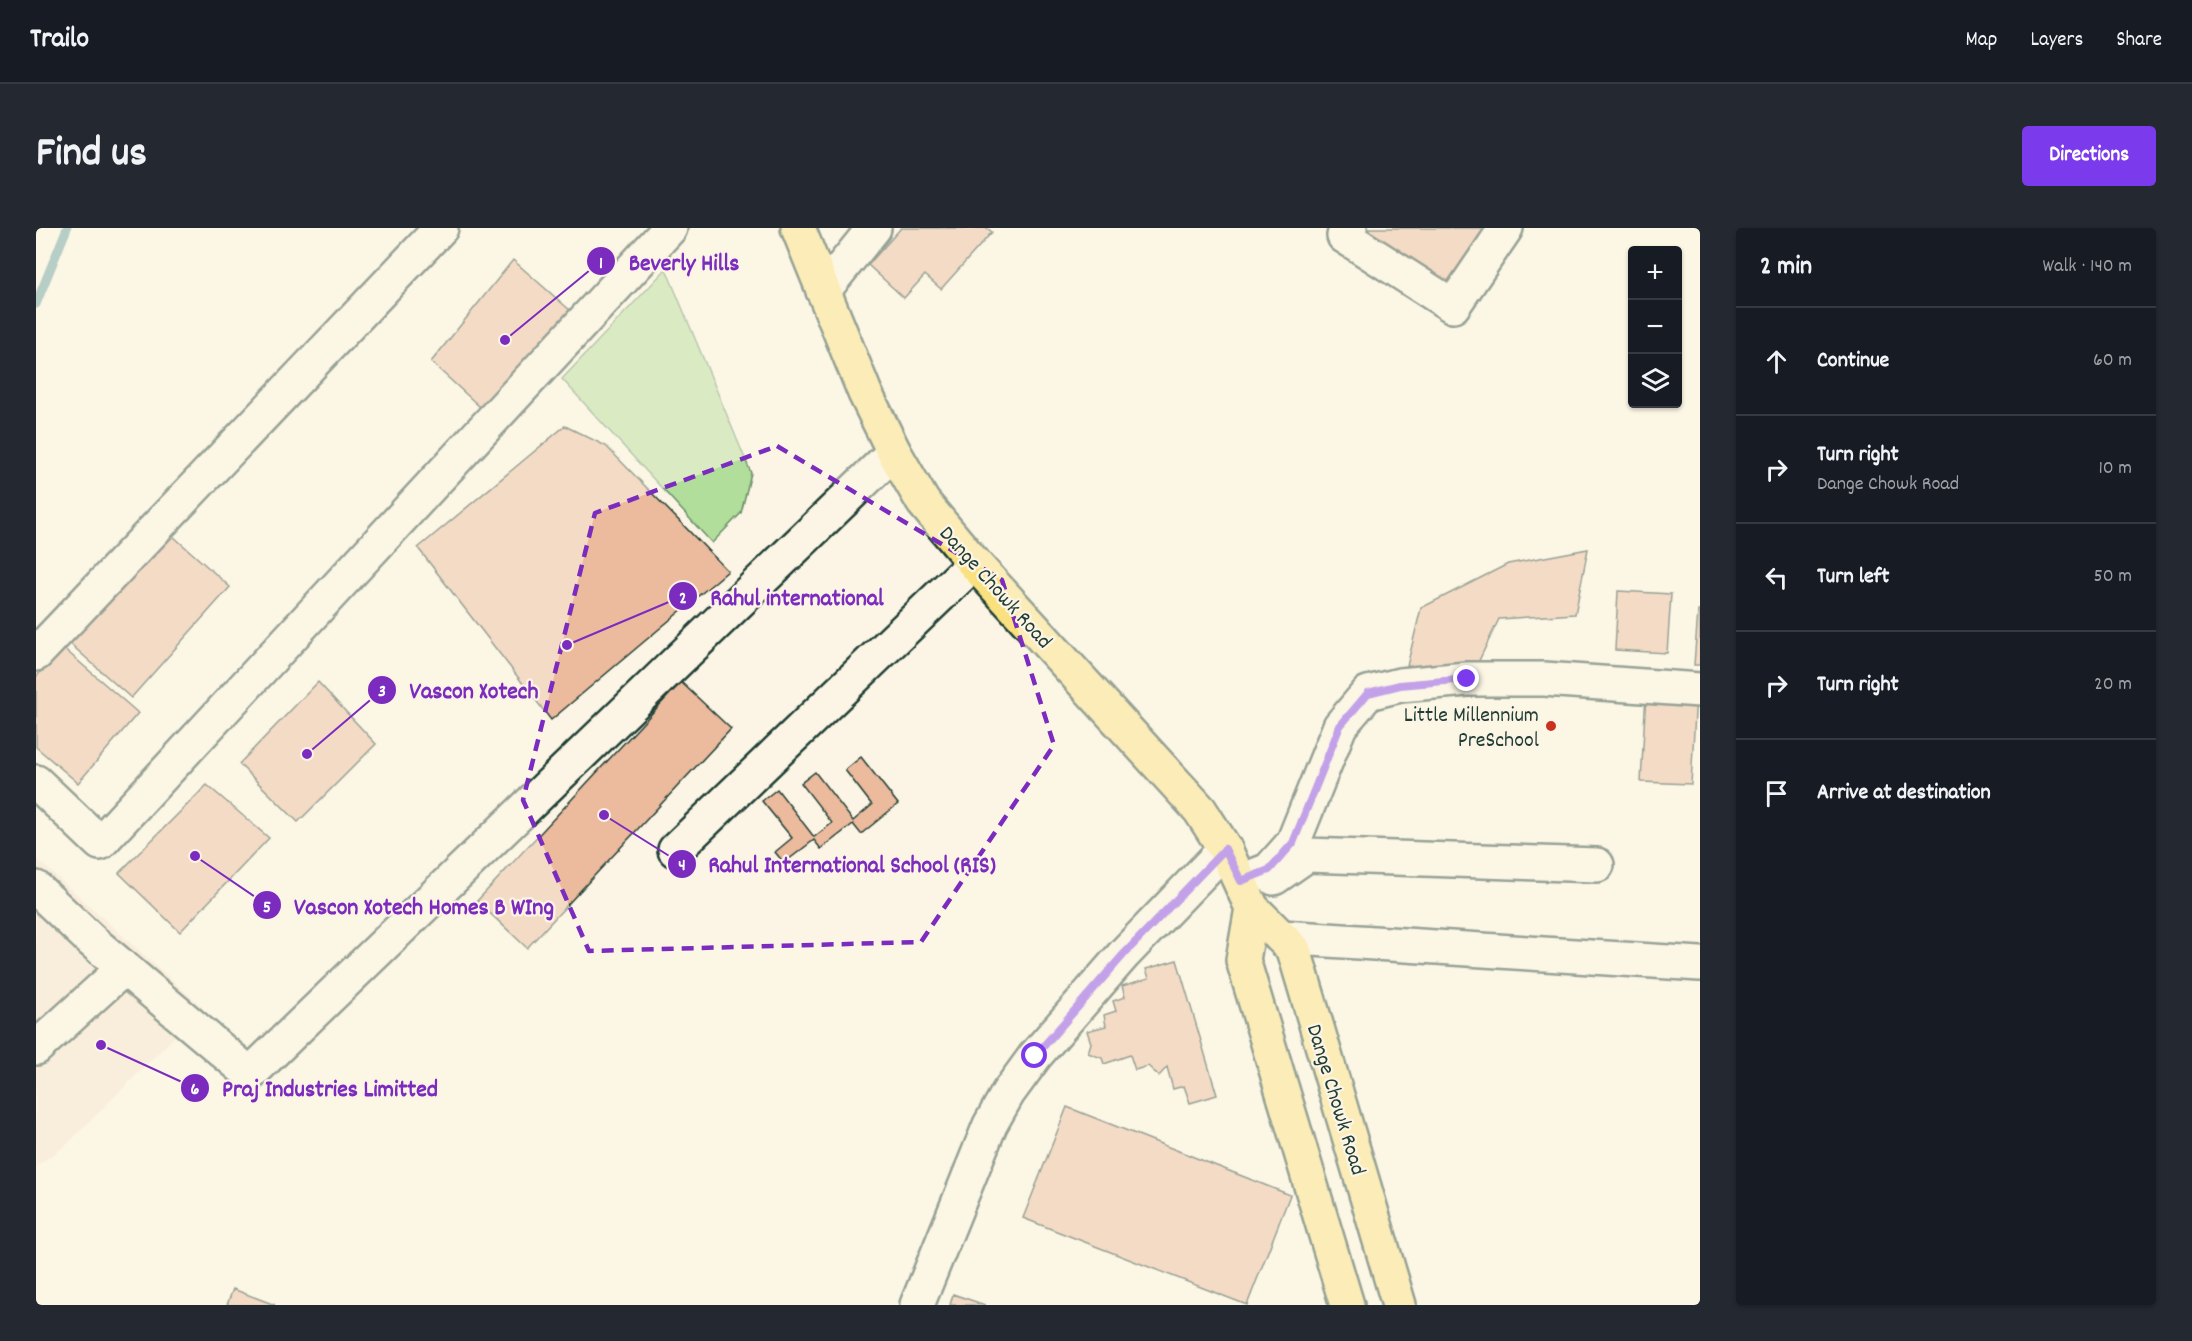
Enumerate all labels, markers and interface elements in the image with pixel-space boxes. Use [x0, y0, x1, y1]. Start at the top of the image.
text: Trailo [30, 21, 89, 61]
text: Map [1966, 26, 1997, 56]
text: Layers [2030, 26, 2083, 56]
text: Share [2116, 26, 2162, 56]
text: Find us [36, 126, 147, 186]
button: Directions [2022, 126, 2156, 186]
callout: Beverly Hills [586, 240, 751, 282]
map controls [1628, 246, 1682, 408]
button: + [1628, 246, 1682, 300]
text: Beverly Hills [629, 248, 739, 282]
text: 2 min [1760, 249, 1812, 286]
text: 1 [599, 252, 603, 277]
text: Walk · 140 m [2043, 253, 2132, 281]
button: − [1628, 300, 1682, 354]
icon: ahead [1760, 345, 1793, 378]
text: Continue [1817, 346, 1889, 377]
text: 60 m [2093, 347, 2132, 375]
button: layers [1628, 354, 1682, 408]
text: Turn right [1817, 440, 1899, 471]
icon: right [1760, 453, 1793, 486]
text: 10 m [2098, 455, 2132, 483]
text: Dange Chowk Road [1817, 471, 1959, 499]
street label: Dange Chowk Road [931, 520, 1058, 657]
icon: left [1760, 561, 1793, 594]
text: Turn left [1817, 562, 1889, 593]
text: 50 m [2094, 563, 2132, 591]
callout: Rahul international [668, 575, 895, 617]
text: Rahul international [710, 583, 884, 617]
text: 2 [679, 587, 687, 612]
route end [1453, 665, 1479, 691]
callout: Vascon Xotech [367, 669, 550, 711]
icon: right [1760, 669, 1793, 702]
text: Turn right [1817, 670, 1899, 701]
text: 20 m [2094, 671, 2132, 699]
text: Vascon Xotech [409, 676, 539, 710]
text: 3 [378, 680, 386, 705]
place label: Little Millennium PreSchool [1404, 701, 1539, 757]
marker: Little Millennium PreSchool [1544, 719, 1558, 733]
icon: arrive [1760, 777, 1793, 810]
text: Arrive at destination [1817, 778, 1991, 809]
callout: Rahul International School (RIS) [667, 843, 1008, 885]
text: Rahul International School (RIS) [708, 850, 996, 884]
text: 4 [678, 854, 686, 879]
callout: Vascon Xotech Homes B WIng [252, 884, 566, 926]
text: Vascon Xotech Homes B WIng [294, 892, 554, 926]
text: 5 [263, 896, 271, 921]
street label: Dange Chowk Road [1297, 1021, 1372, 1179]
route start [1021, 1042, 1047, 1068]
callout: Praj Industries Limitted [180, 1067, 450, 1109]
text: Praj Industries Limitted [222, 1074, 438, 1108]
text: 6 [191, 1078, 200, 1103]

